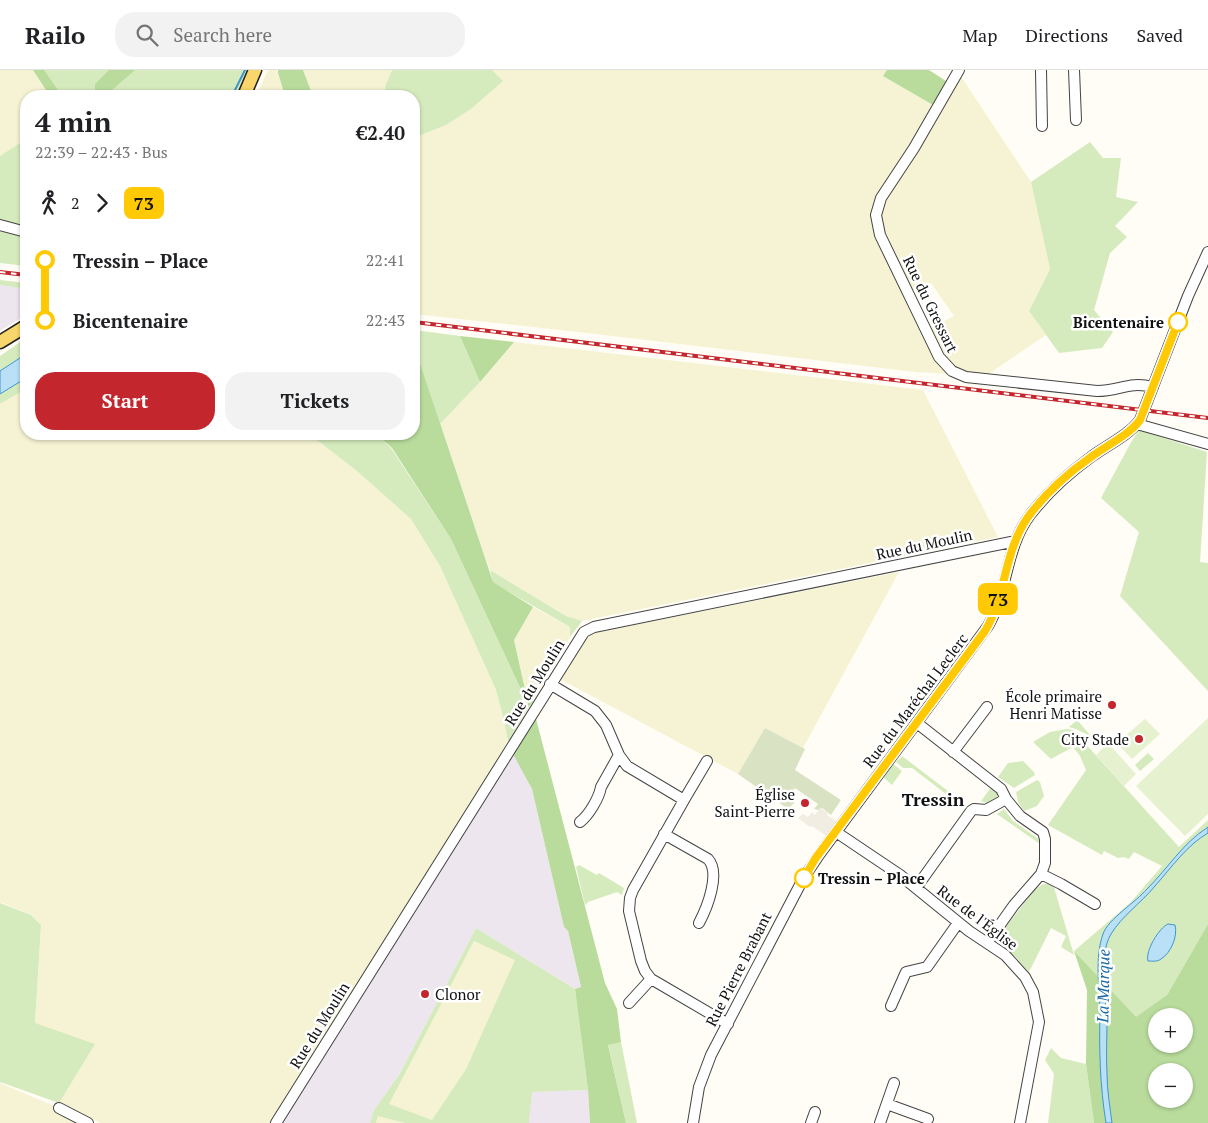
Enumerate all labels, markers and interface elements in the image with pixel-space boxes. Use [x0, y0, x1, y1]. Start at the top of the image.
search box [115, 12, 465, 57]
text: Railo [25, 19, 85, 51]
icon: search [133, 21, 161, 49]
text: Search here [173, 22, 272, 47]
text: Map [962, 23, 997, 47]
text: Directions [1025, 23, 1108, 47]
text: Saved [1136, 23, 1183, 47]
text: 4 min [35, 103, 112, 140]
text: €2.40 [356, 120, 405, 145]
text: 22:39 – 22:43 · Bus [35, 141, 168, 163]
icon: walk [35, 189, 63, 217]
icon: forward [88, 189, 116, 217]
text: 73 [134, 191, 154, 215]
text: 2 [71, 192, 80, 214]
text: Tressin – Place [73, 248, 208, 273]
text: 22:41 [366, 249, 405, 271]
street label: Rue du Gressart [899, 252, 963, 356]
text: Bicentenaire [73, 308, 188, 333]
text: 22:43 [366, 309, 405, 331]
place label: Bicentenaire [1073, 312, 1164, 332]
marker: Bicentenaire [1168, 312, 1188, 332]
button: Start [35, 372, 215, 430]
button: Tickets [225, 372, 405, 430]
street label: Rue du Moulin [874, 524, 974, 564]
line badge: 73 [976, 583, 1020, 615]
text: 73 [988, 587, 1008, 611]
street label: Rue du Maréchal Leclerc [858, 629, 972, 771]
street label: Rue du Moulin [500, 635, 568, 729]
place label: École primaire Henri Matisse [1005, 686, 1102, 723]
marker: École primaire Henri Matisse [1106, 699, 1118, 711]
place label: City Stade [1061, 729, 1129, 749]
marker: City Stade [1133, 733, 1145, 745]
place label: Église Saint-Pierre [715, 784, 795, 821]
district label: Tressin [902, 787, 965, 811]
marker: Église Saint-Pierre [799, 797, 811, 809]
marker: Tressin – Place [794, 868, 814, 888]
place label: Tressin – Place [818, 868, 925, 888]
street label: Rue de l'Église [933, 880, 1023, 954]
street label: Rue Pierre Brabant [701, 908, 776, 1030]
water label: La Marque [1091, 949, 1115, 1024]
street label: Rue du Moulin [285, 978, 353, 1072]
place label: Clonor [435, 984, 481, 1004]
marker: Clonor [419, 988, 431, 1000]
map controls [1148, 1008, 1193, 1108]
button: + [1148, 1008, 1193, 1053]
button: − [1148, 1063, 1193, 1108]

